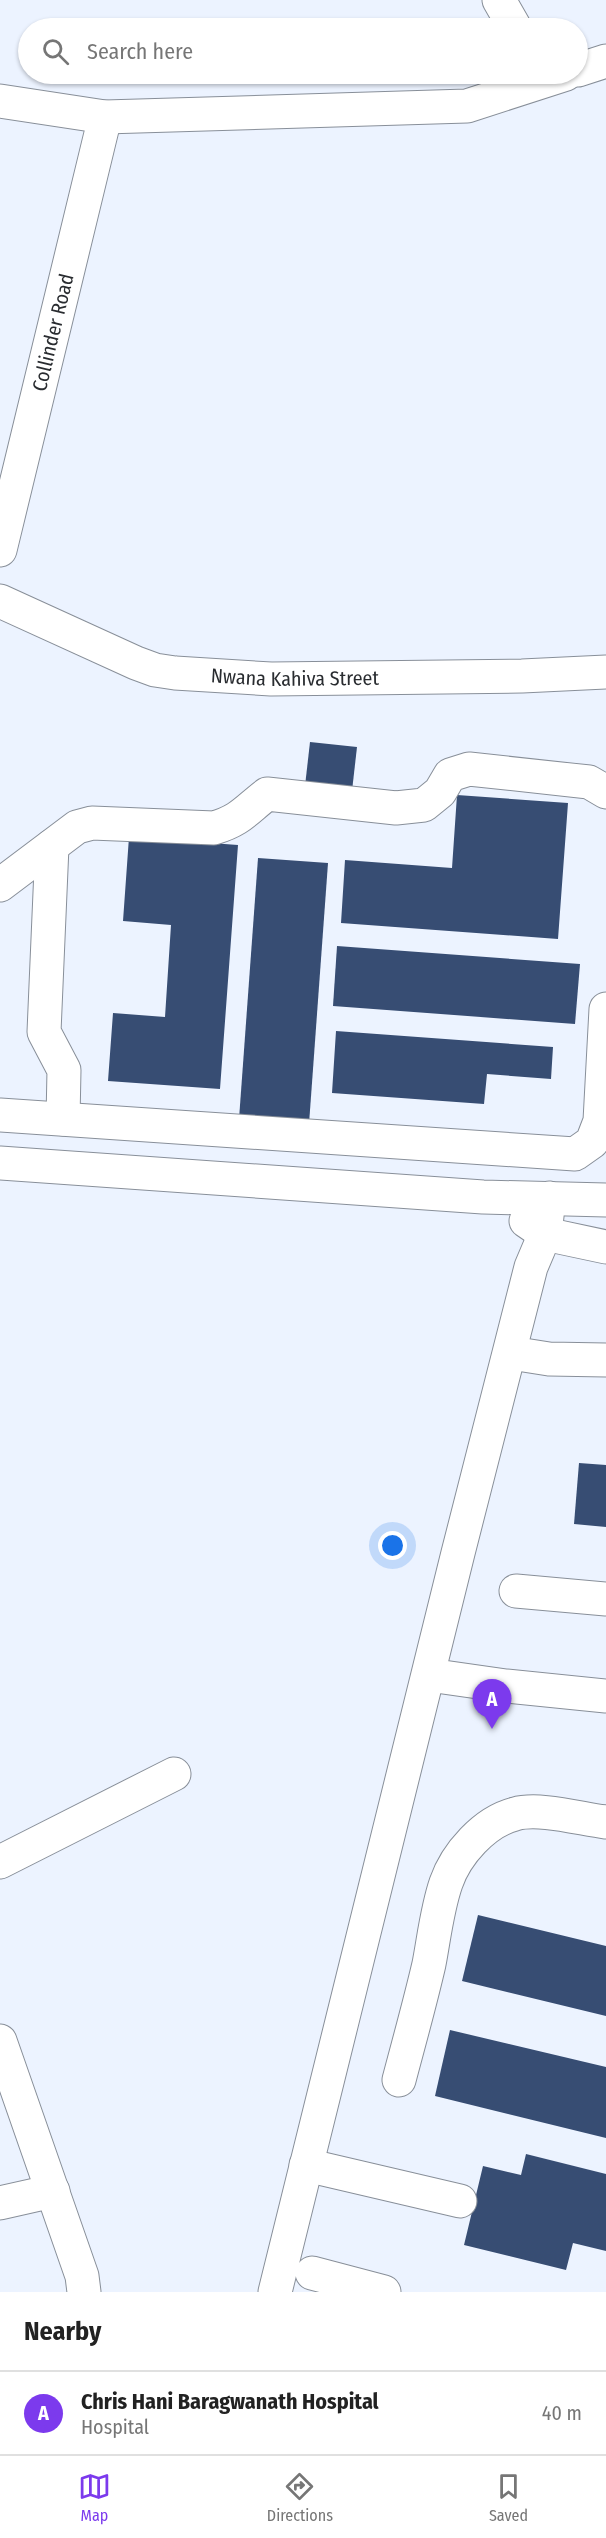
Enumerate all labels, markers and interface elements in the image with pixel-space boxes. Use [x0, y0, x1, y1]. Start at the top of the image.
search box [18, 18, 588, 84]
icon: search [39, 35, 72, 68]
text: Search here [87, 38, 193, 65]
street label: Collinder Road [27, 271, 79, 394]
street label: Nwana Kahiva Street [210, 663, 380, 691]
your location [378, 1531, 407, 1560]
pin: A [472, 1680, 512, 1729]
text: Nearby [24, 2316, 101, 2347]
text: Chris Hani Baragwanath Hospital [81, 2388, 379, 2415]
text: A [38, 2401, 49, 2425]
text: 40 m [542, 2401, 582, 2425]
text: Hospital [81, 2415, 149, 2439]
tab: Map [78, 2470, 111, 2525]
tab: Directions [267, 2470, 333, 2525]
tab: Saved [489, 2470, 528, 2525]

